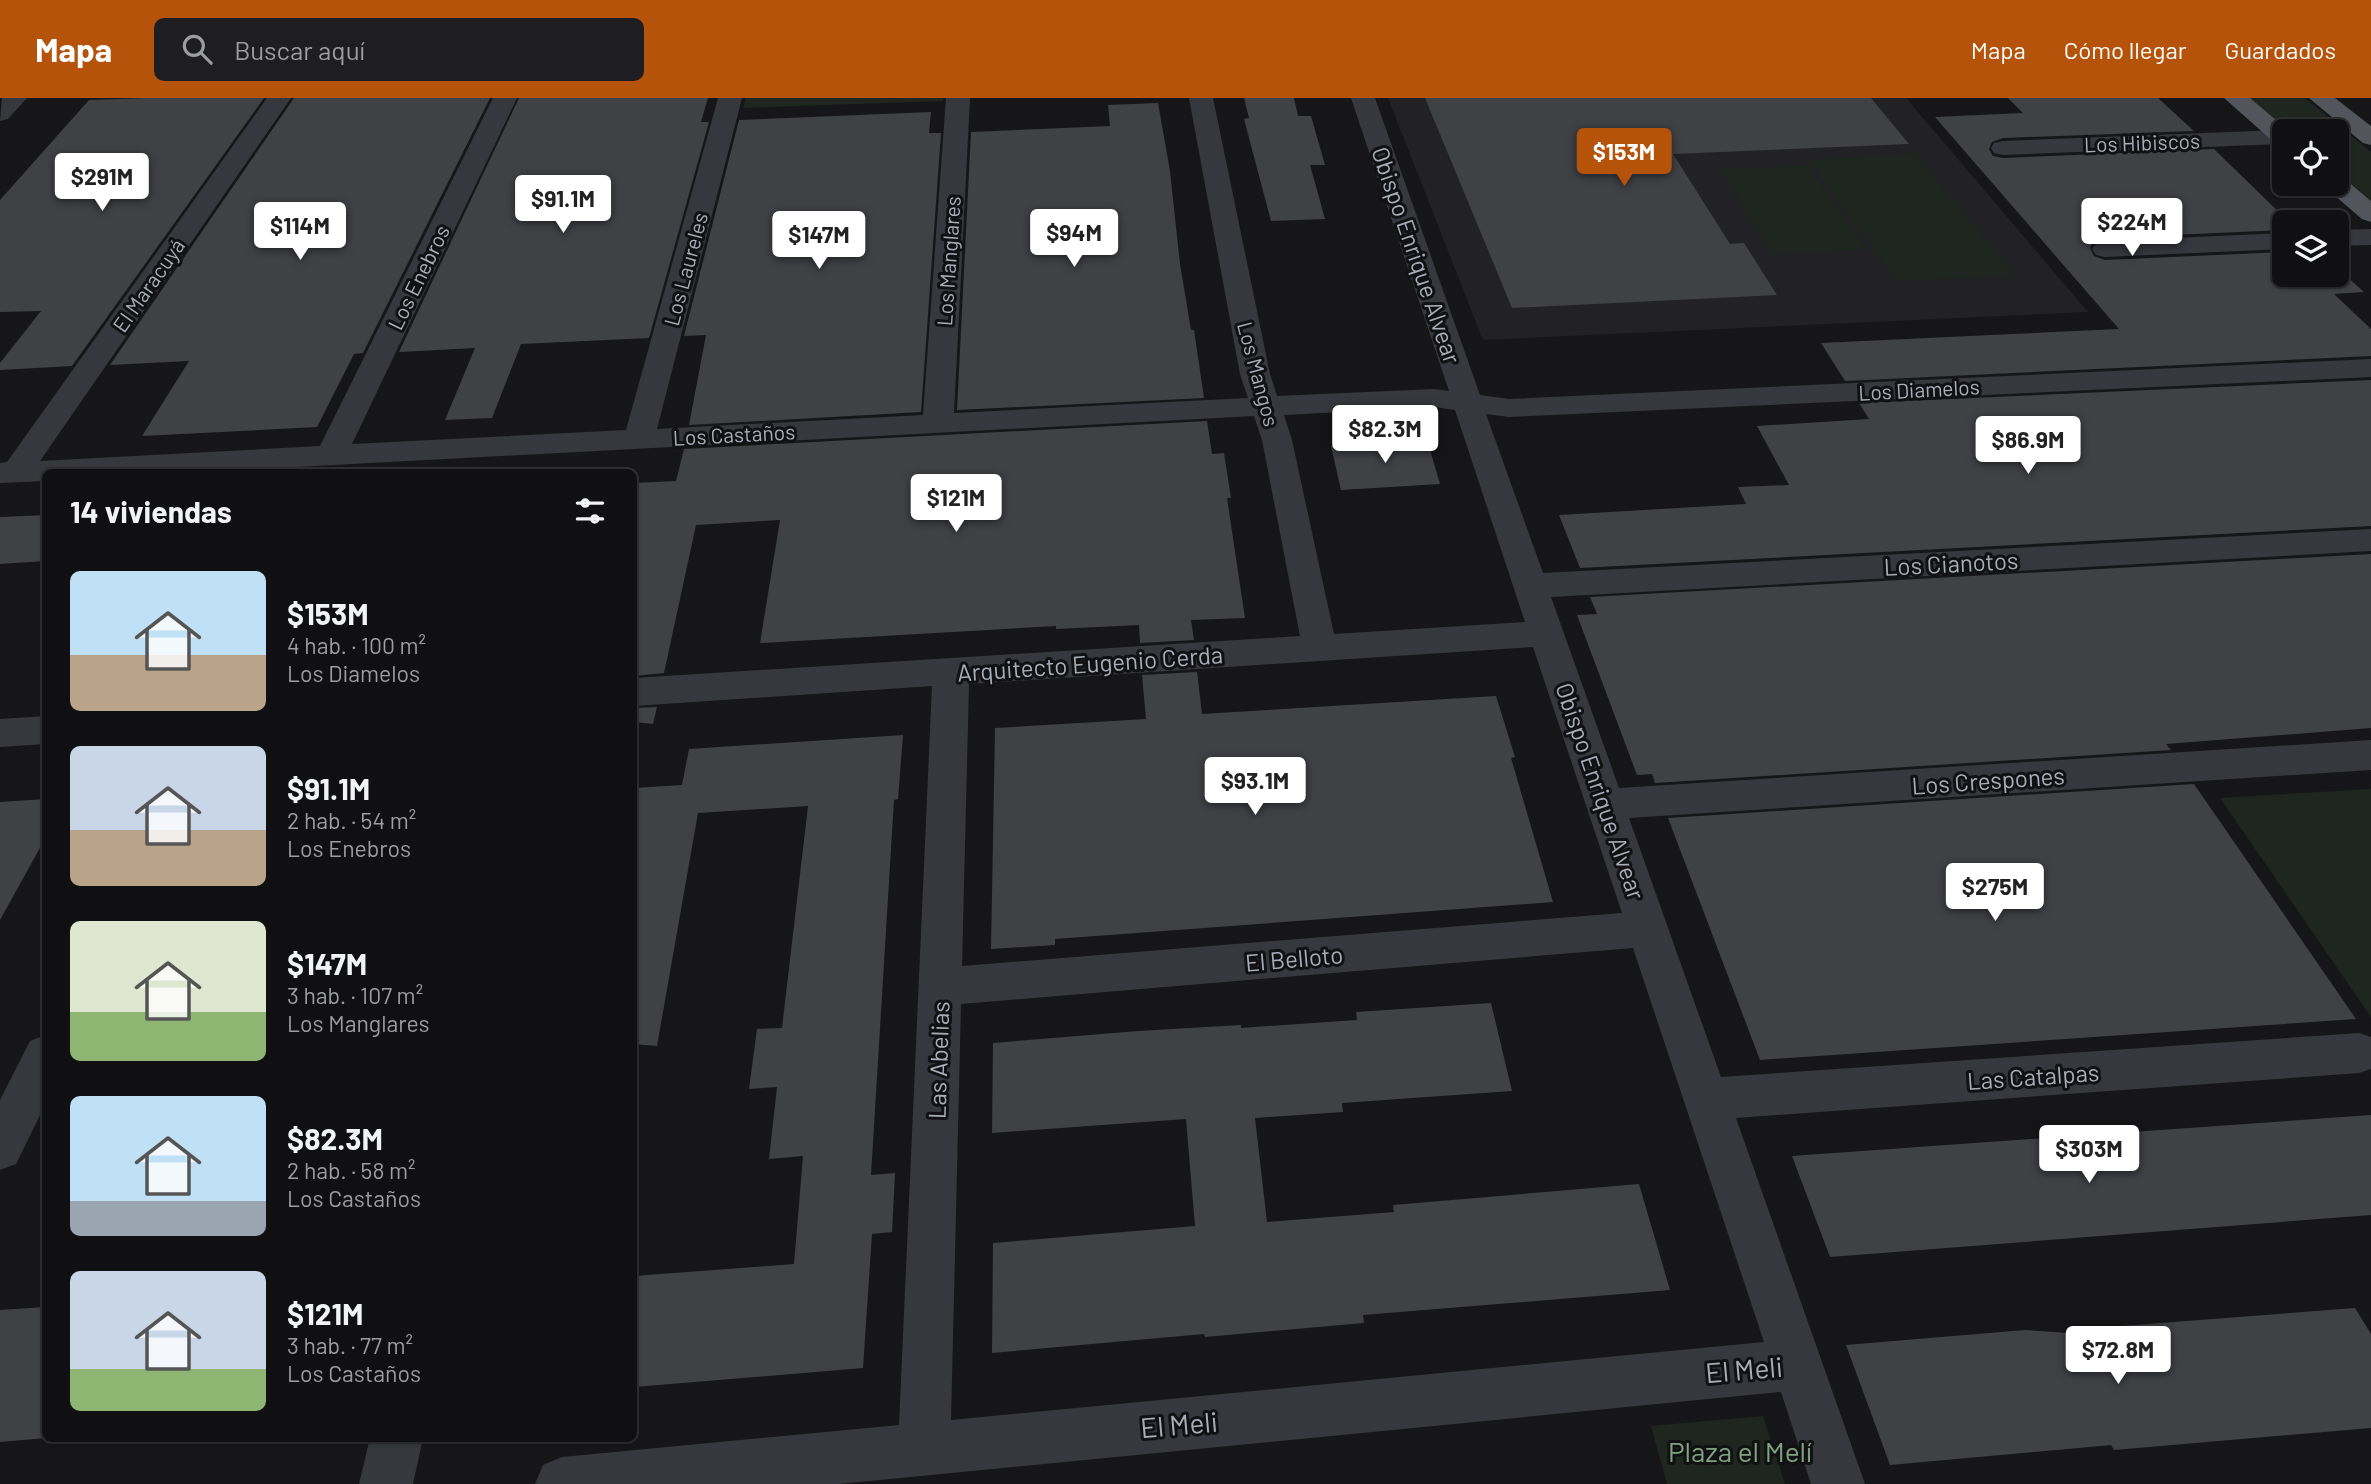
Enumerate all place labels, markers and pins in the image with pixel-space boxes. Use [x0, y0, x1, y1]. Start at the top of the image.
pin: $153M [1575, 129, 1673, 188]
pin: $291M [53, 153, 151, 213]
pin: $91.1M [506, 176, 620, 235]
pin: $224M [2083, 198, 2181, 258]
pin: $114M [251, 202, 349, 262]
pin: $94M [1033, 209, 1115, 269]
pin: $147M [770, 212, 868, 271]
pin: $82.3M [1328, 406, 1442, 465]
pin: $86.9M [1971, 416, 2085, 476]
pin: $121M [907, 474, 1005, 534]
pin: $93.1M [1198, 758, 1312, 817]
pin: $275M [1946, 864, 2044, 923]
pin: $303M [2040, 1126, 2138, 1185]
pin: $72.8M [2061, 1326, 2175, 1386]

